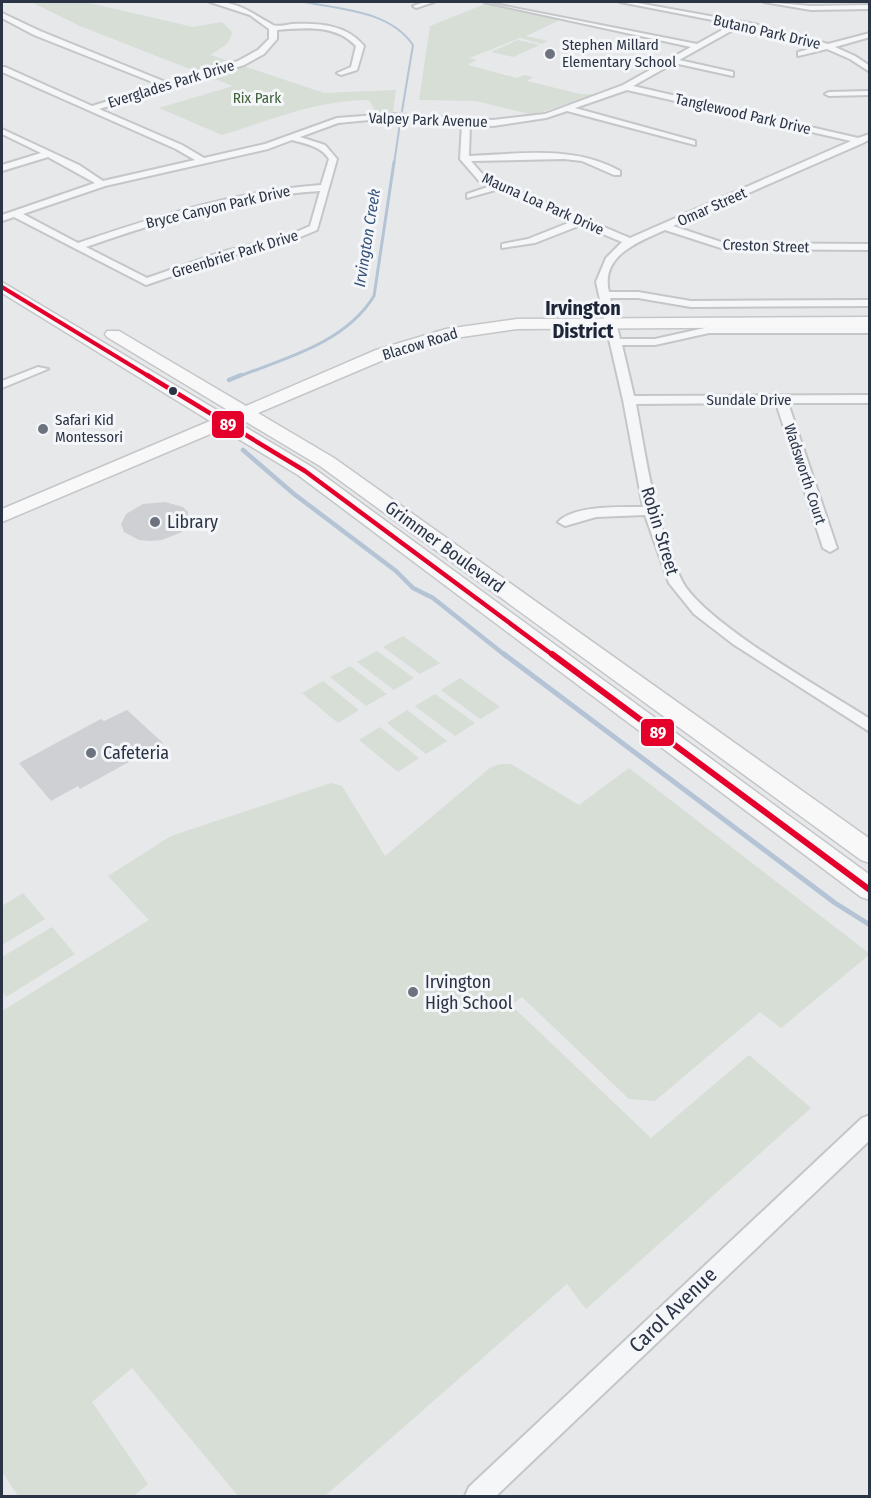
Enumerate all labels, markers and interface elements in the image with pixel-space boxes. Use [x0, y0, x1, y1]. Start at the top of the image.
street label: Butano Park Drive [712, 11, 822, 53]
place label: Stephen Millard Elementary School [562, 36, 676, 71]
marker: Stephen Millard Elementary School [543, 47, 557, 61]
street label: Everglades Park Drive [106, 56, 236, 112]
park label: Rix Park [233, 89, 281, 107]
street label: Tanglewood Park Drive [673, 90, 813, 138]
street label: Valpey Park Avenue [368, 109, 488, 131]
street label: Mauna Loa Park Drive [479, 169, 607, 239]
street label: Bryce Canyon Park Drive [144, 182, 292, 232]
street label: Omar Street [675, 184, 750, 230]
water label: Irvington Creek [350, 188, 384, 288]
street label: Greenbrier Park Drive [170, 226, 300, 282]
street label: Creston Street [722, 235, 810, 257]
district label: Irvington District [545, 296, 621, 343]
street label: Blacow Road [380, 324, 460, 364]
unlabelled marker [167, 385, 179, 397]
street label: Sundale Drive [706, 391, 792, 409]
line badge: 89 [211, 410, 245, 439]
place label: Safari Kid Montessori [55, 411, 123, 446]
text: 89 [220, 415, 236, 434]
street label: Wadsworth Court [780, 421, 830, 527]
marker: Safari Kid Montessori [36, 422, 50, 436]
street label: Robin Street [636, 484, 684, 578]
street label: Grimmer Boulevard [381, 496, 509, 598]
place label: Library [167, 511, 218, 533]
marker: Library [148, 515, 162, 529]
line badge: 89 [640, 718, 675, 747]
text: 89 [650, 723, 666, 742]
place label: Cafeteria [103, 742, 169, 764]
marker: Cafeteria [84, 746, 98, 760]
place label: Irvington High School [425, 971, 513, 1014]
marker: Irvington High School [406, 985, 420, 999]
street label: Carol Avenue [624, 1262, 722, 1358]

